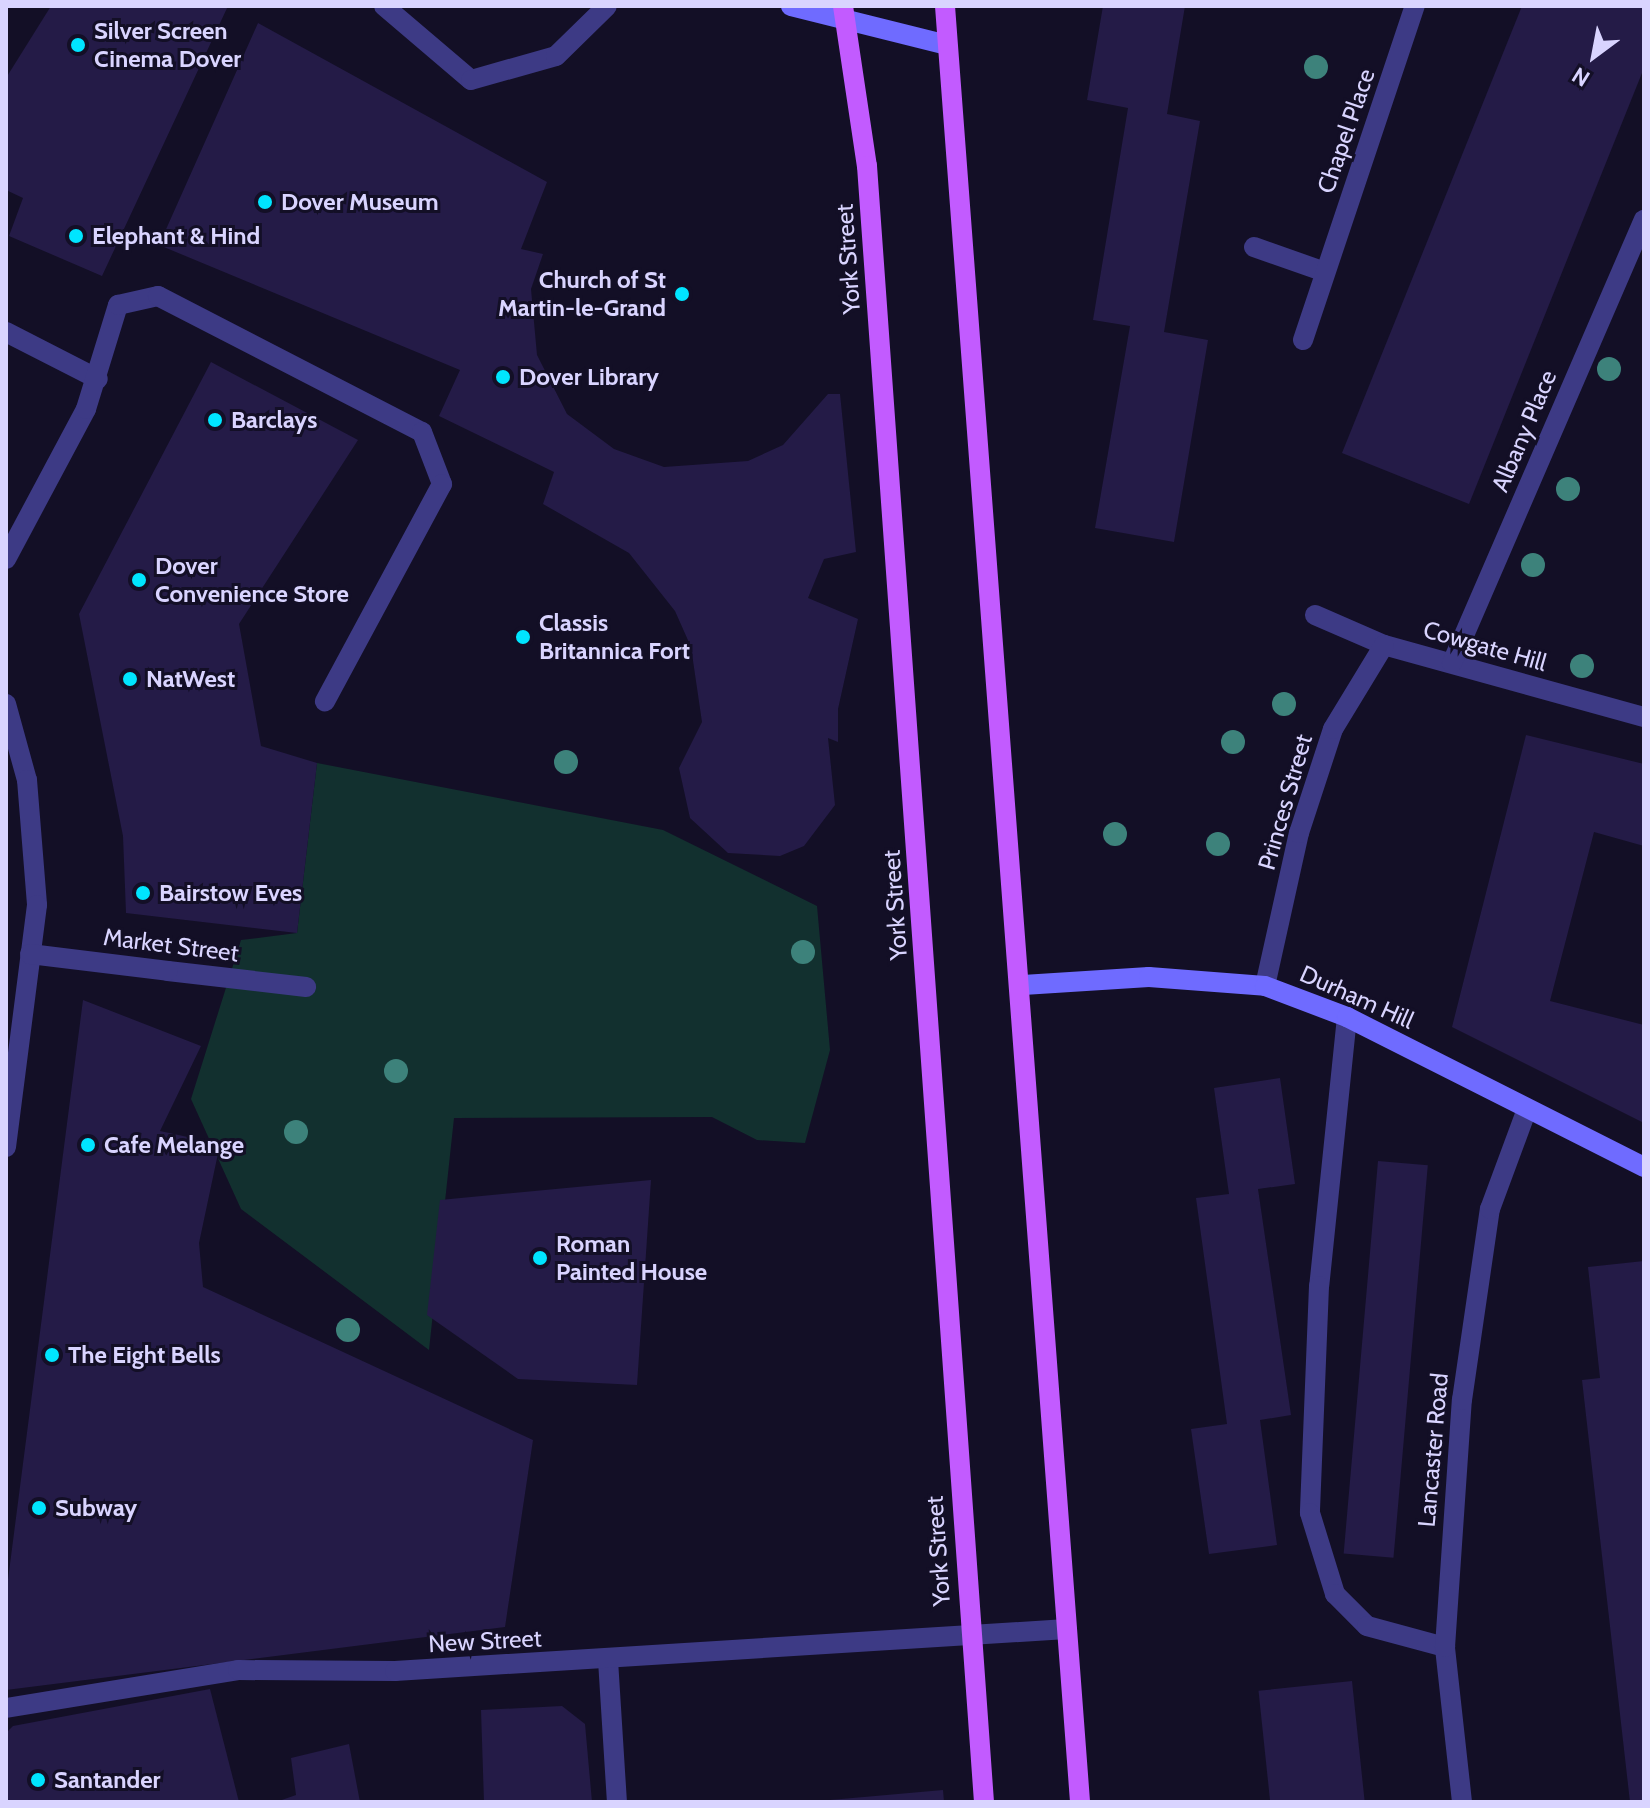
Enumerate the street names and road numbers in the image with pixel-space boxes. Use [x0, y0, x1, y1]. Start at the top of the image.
street label: Chapel Place [1311, 65, 1381, 197]
street label: York Street [830, 203, 866, 315]
street label: Albany Place [1485, 366, 1563, 496]
street label: Cowgate Hill [1420, 615, 1550, 677]
street label: Princes Street [1252, 731, 1318, 873]
street label: York Street [877, 849, 913, 961]
street label: Market Street [102, 922, 240, 968]
street label: Durham Hill [1296, 959, 1418, 1035]
street label: Lancaster Road [1412, 1372, 1454, 1528]
street label: York Street [920, 1495, 956, 1607]
street label: New Street [428, 1624, 542, 1658]

